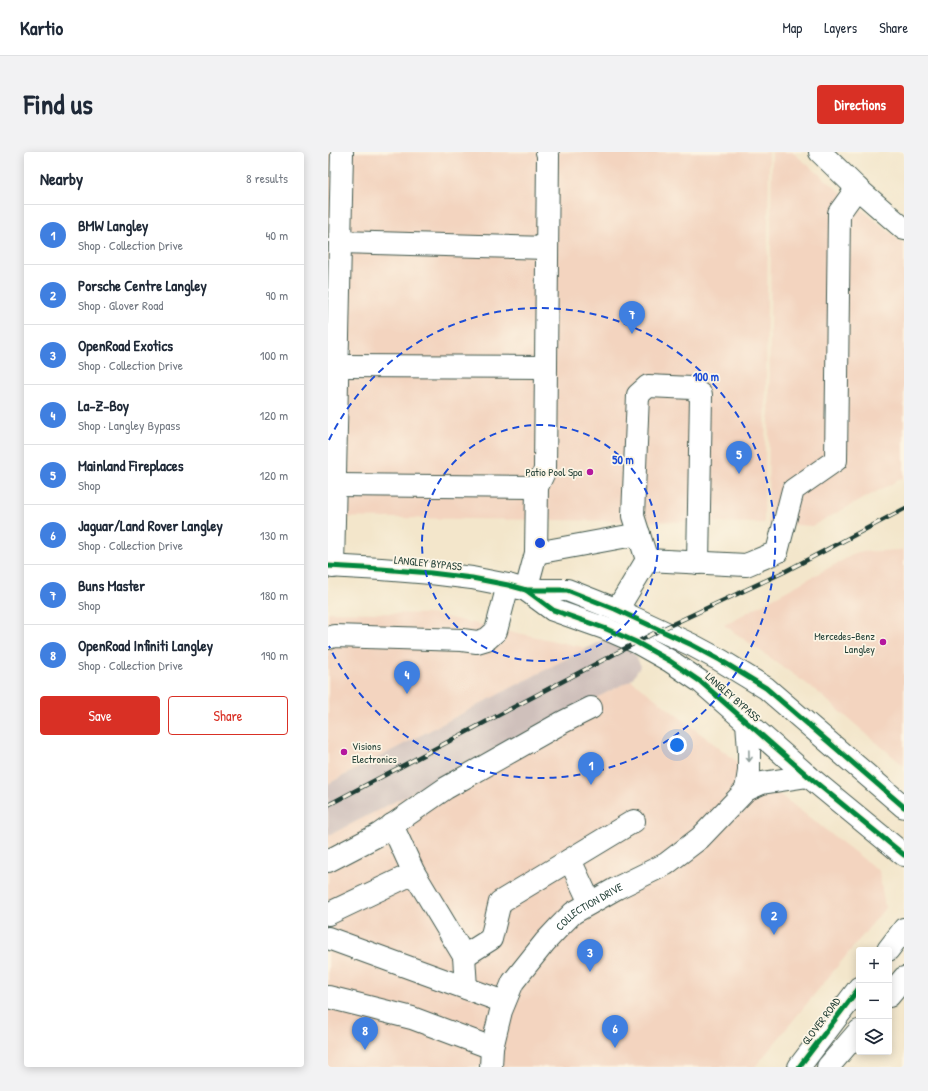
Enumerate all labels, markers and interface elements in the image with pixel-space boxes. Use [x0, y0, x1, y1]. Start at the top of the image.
text: Kartio [20, 15, 63, 41]
text: Map [782, 18, 802, 37]
text: Layers [824, 18, 857, 37]
text: Share [879, 18, 908, 37]
text: Find us [24, 85, 93, 123]
button: Directions [817, 85, 904, 124]
text: Nearby [40, 167, 83, 190]
text: 8 results [246, 169, 288, 187]
text: BMW Langley [78, 215, 148, 236]
text: 1 [51, 226, 55, 244]
text: 40 m [265, 226, 288, 244]
text: Shop · Collection Drive [78, 236, 183, 254]
text: Porsche Centre Langley [78, 275, 207, 296]
text: 2 [50, 286, 56, 304]
text: 90 m [266, 286, 288, 304]
text: Shop · Glover Road [78, 296, 163, 314]
pin: 7 [619, 301, 645, 334]
text: OpenRoad Exotics [78, 335, 173, 356]
text: 3 [50, 346, 56, 364]
text: 100 m [260, 346, 288, 364]
text: Shop · Collection Drive [78, 356, 183, 374]
text: 100 m [693, 368, 719, 385]
text: La-Z-Boy [78, 395, 129, 416]
text: 4 [51, 406, 55, 424]
text: 120 m [260, 406, 288, 424]
text: Shop · Langley Bypass [78, 416, 180, 434]
pin: 5 [726, 441, 752, 474]
text: 50 m [612, 451, 634, 468]
text: Mainland Fireplaces [78, 455, 183, 476]
place label: Patio Pool Spa [526, 465, 583, 479]
text: 5 [50, 466, 56, 484]
text: 120 m [260, 466, 288, 484]
marker: Patio Pool Spa [585, 467, 595, 477]
text: Shop [78, 476, 100, 494]
text: Jaguar/Land Rover Langley [78, 515, 223, 536]
text: 6 [50, 526, 56, 544]
text: 130 m [260, 526, 288, 544]
text: Shop · Collection Drive [78, 536, 183, 554]
centre of rings [533, 536, 547, 550]
street label: LANGLEY BYPASS [393, 552, 463, 574]
text: Buns Master [78, 575, 145, 596]
text: 7 [50, 586, 56, 604]
text: 180 m [260, 586, 288, 604]
text: Shop [78, 596, 100, 614]
place label: Mercedes-Benz Langley [814, 629, 875, 656]
text: OpenRoad Infiniti Langley [78, 635, 213, 656]
marker: Mercedes-Benz Langley [878, 637, 888, 647]
text: 8 [50, 646, 56, 664]
text: 190 m [261, 646, 288, 664]
text: Shop · Collection Drive [78, 656, 183, 674]
pin: 4 [394, 661, 420, 694]
street label: LANGLEY BYPASS [703, 669, 763, 725]
button: Save [40, 696, 160, 735]
button: Share [168, 696, 288, 735]
your location [667, 735, 687, 755]
place label: Visions Electronics [352, 739, 397, 766]
marker: Visions Electronics [339, 747, 349, 757]
one-way arrow [745, 749, 753, 762]
pin: 1 [578, 752, 604, 785]
street label: COLLECTION DRIVE [553, 879, 625, 933]
pin: 2 [761, 902, 787, 935]
pin: 3 [577, 939, 603, 972]
map controls [856, 947, 892, 1055]
button: + [856, 947, 892, 983]
button: − [856, 983, 892, 1019]
street label: GLOVER ROAD [799, 994, 844, 1047]
pin: 6 [602, 1015, 628, 1048]
pin: 8 [352, 1017, 378, 1050]
button: layers [856, 1019, 892, 1055]

